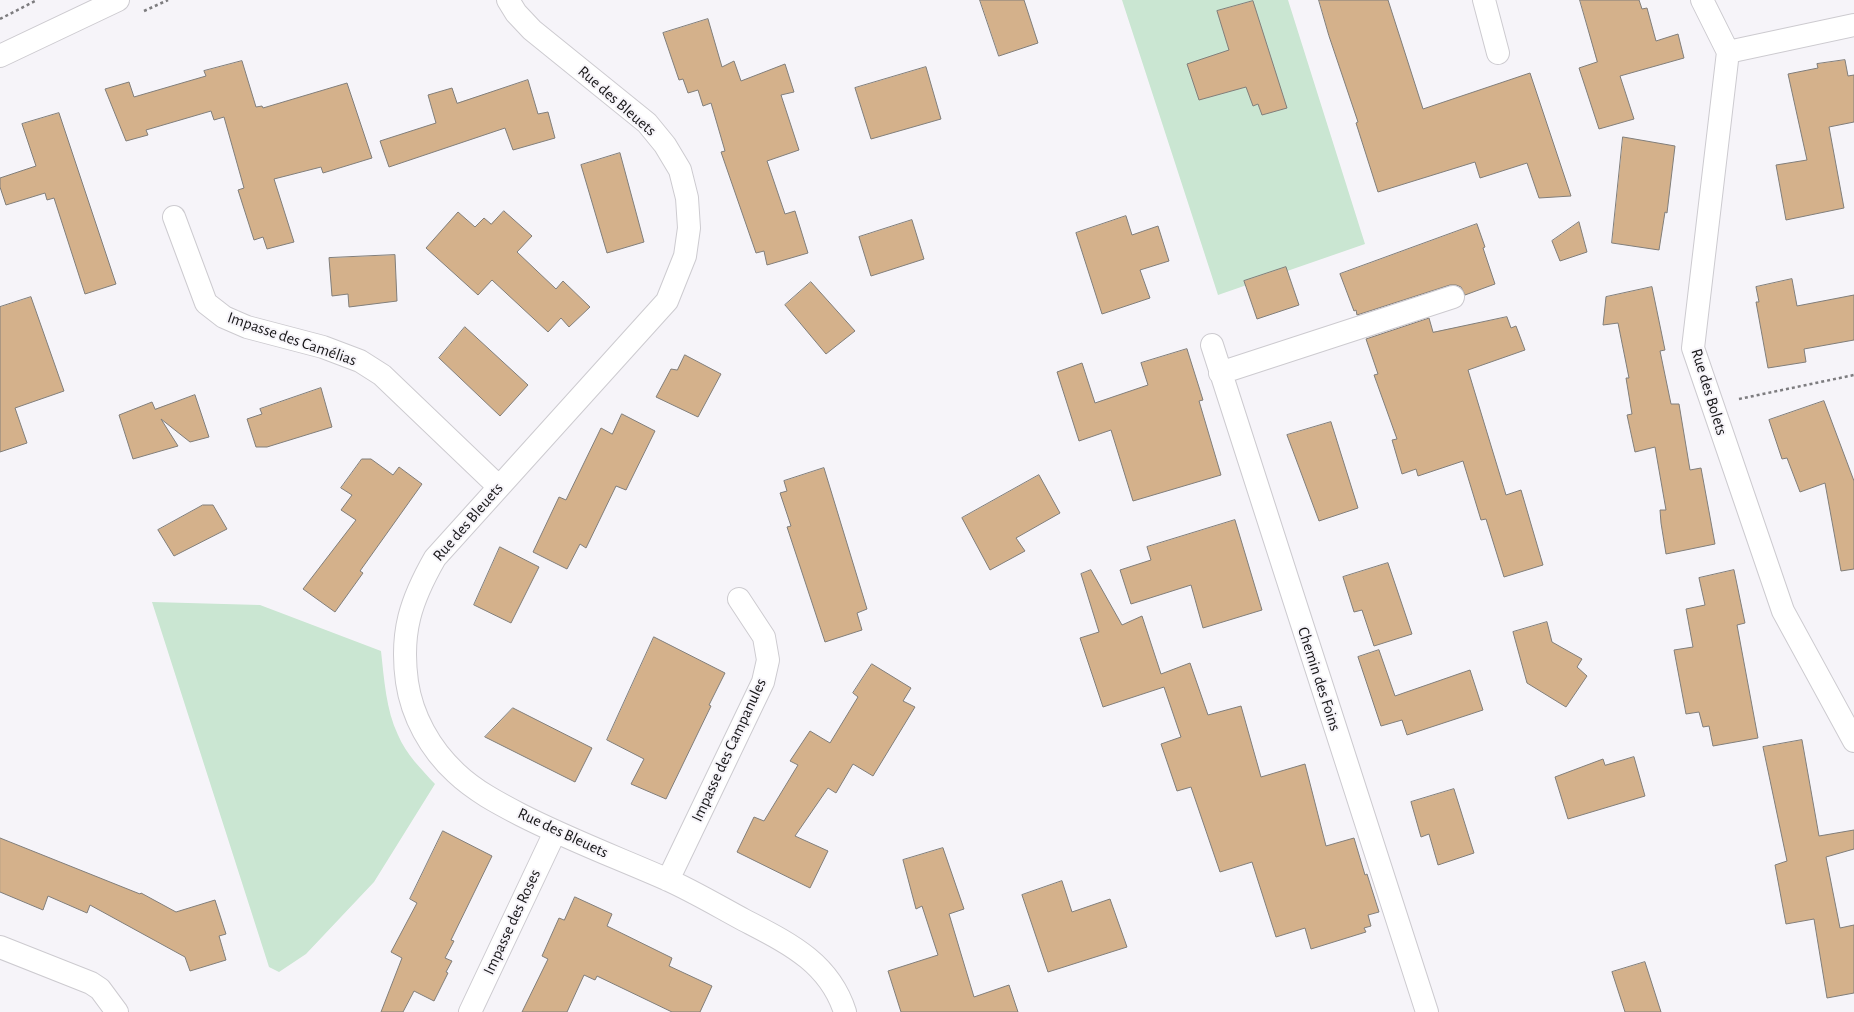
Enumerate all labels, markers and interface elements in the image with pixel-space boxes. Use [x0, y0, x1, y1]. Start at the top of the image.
street label: Rue des Bleuets [574, 62, 660, 140]
street label: Impasse des Camélias [225, 308, 359, 370]
street label: Rue des Bolets [1687, 346, 1731, 438]
street label: Rue des Bleuets [429, 479, 507, 565]
street label: Chemin des Foins [1293, 625, 1345, 733]
street label: Impasse des Campanules [687, 675, 771, 825]
street label: Rue des Bleuets [515, 804, 611, 862]
street label: Impasse des Roses [479, 866, 545, 978]

